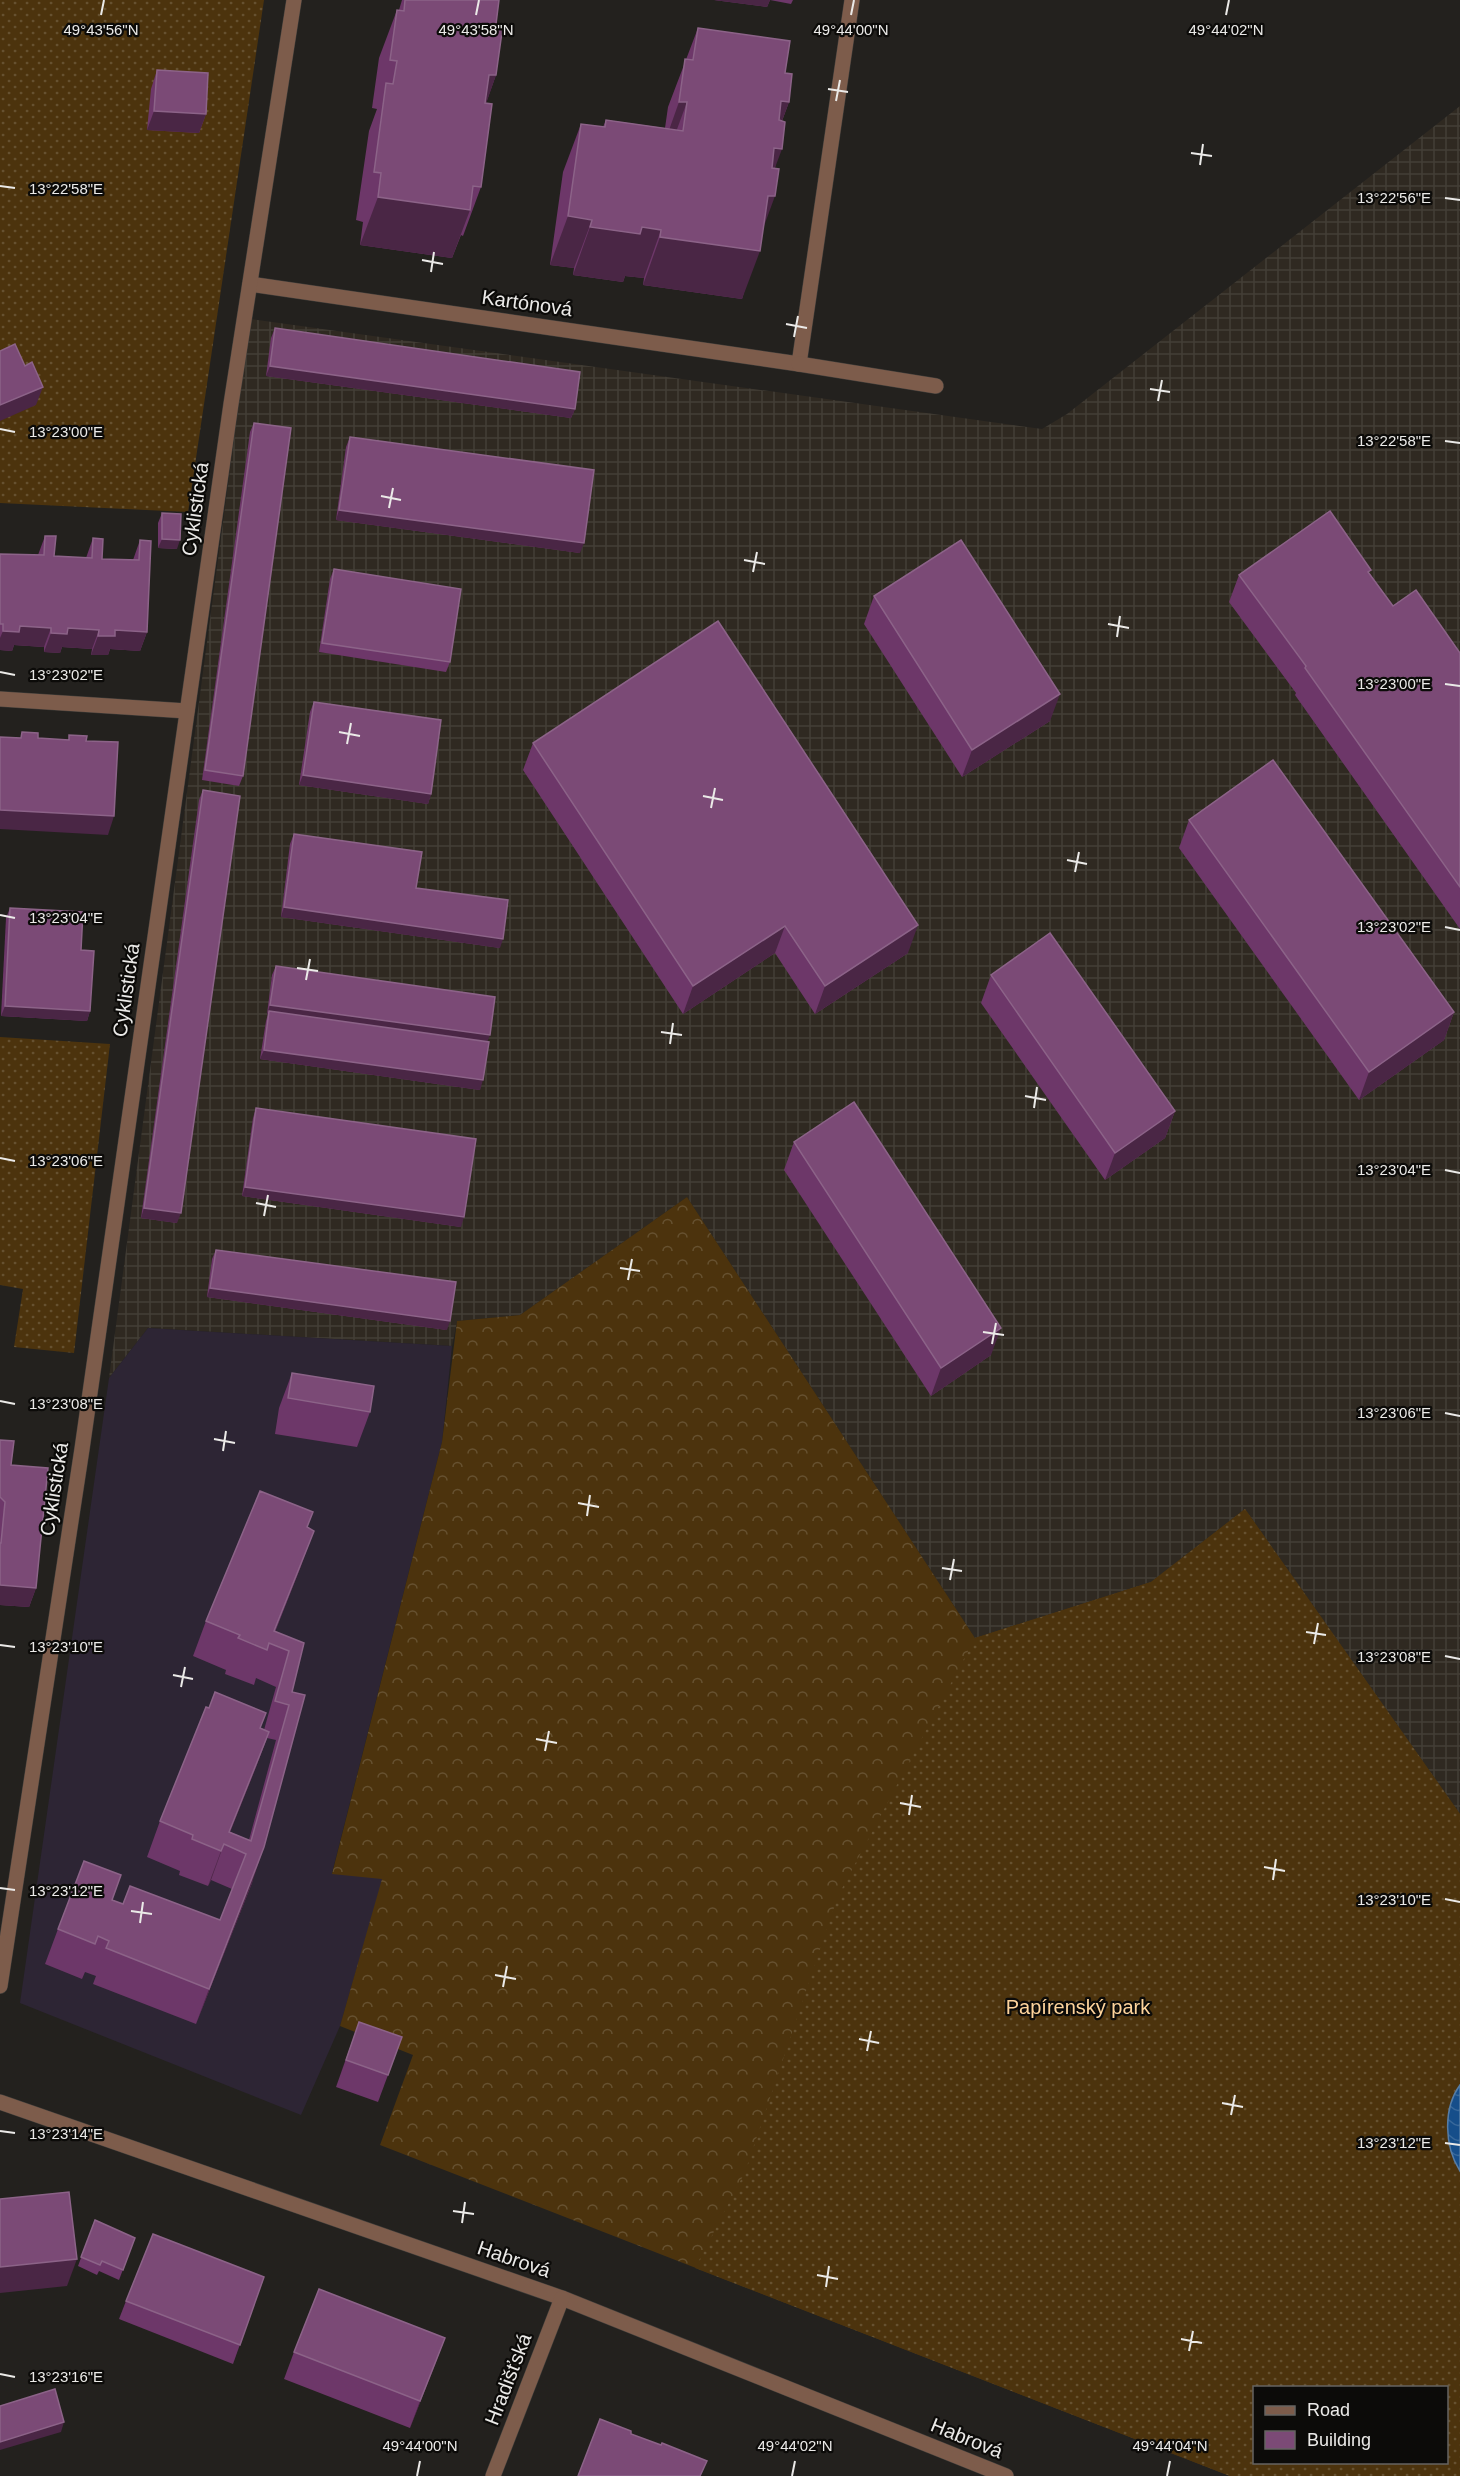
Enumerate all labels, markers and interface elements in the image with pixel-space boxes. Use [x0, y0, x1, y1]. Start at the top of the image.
text: 49°43'56"N [63, 21, 139, 38]
text: 49°43'58"N [438, 21, 514, 38]
text: 49°44'00"N [813, 21, 889, 38]
text: 49°44'02"N [1188, 21, 1264, 38]
text: 13°22'58"E [29, 180, 103, 197]
text: 13°22'56"E [1357, 189, 1431, 206]
street label: Kartónová [480, 286, 575, 320]
text: 13°23'00"E [29, 423, 103, 440]
text: 13°22'58"E [1357, 432, 1431, 449]
street label: Cyklistická [178, 460, 213, 557]
text: 13°23'02"E [29, 666, 103, 683]
text: 13°23'00"E [1357, 675, 1431, 692]
text: 13°23'04"E [29, 909, 103, 926]
text: 13°23'02"E [1357, 918, 1431, 935]
street label: Cyklistická [109, 941, 144, 1038]
text: 13°23'06"E [29, 1152, 103, 1169]
text: 13°23'04"E [1357, 1161, 1431, 1178]
text: 13°23'08"E [29, 1395, 103, 1412]
text: 13°23'06"E [1357, 1404, 1431, 1421]
street label: Cyklistická [36, 1440, 72, 1537]
text: 13°23'10"E [29, 1638, 103, 1655]
text: 13°23'08"E [1357, 1648, 1431, 1665]
text: 13°23'12"E [29, 1882, 103, 1899]
text: 13°23'10"E [1357, 1891, 1431, 1908]
park label: Papírenský park [1006, 1996, 1151, 2018]
text: 13°23'14"E [29, 2125, 103, 2142]
text: 13°23'12"E [1357, 2134, 1431, 2151]
street label: Habrová [475, 2236, 554, 2282]
street label: Hradišťská [480, 2329, 536, 2428]
text: 13°23'16"E [29, 2368, 103, 2385]
legend [1253, 2386, 1448, 2464]
text: Road [1307, 2400, 1350, 2420]
street label: Habrová [928, 2414, 1007, 2463]
text: Building [1307, 2430, 1371, 2450]
text: 49°44'00"N [382, 2437, 458, 2454]
text: 49°44'02"N [757, 2437, 833, 2454]
text: 49°44'04"N [1132, 2437, 1208, 2454]

